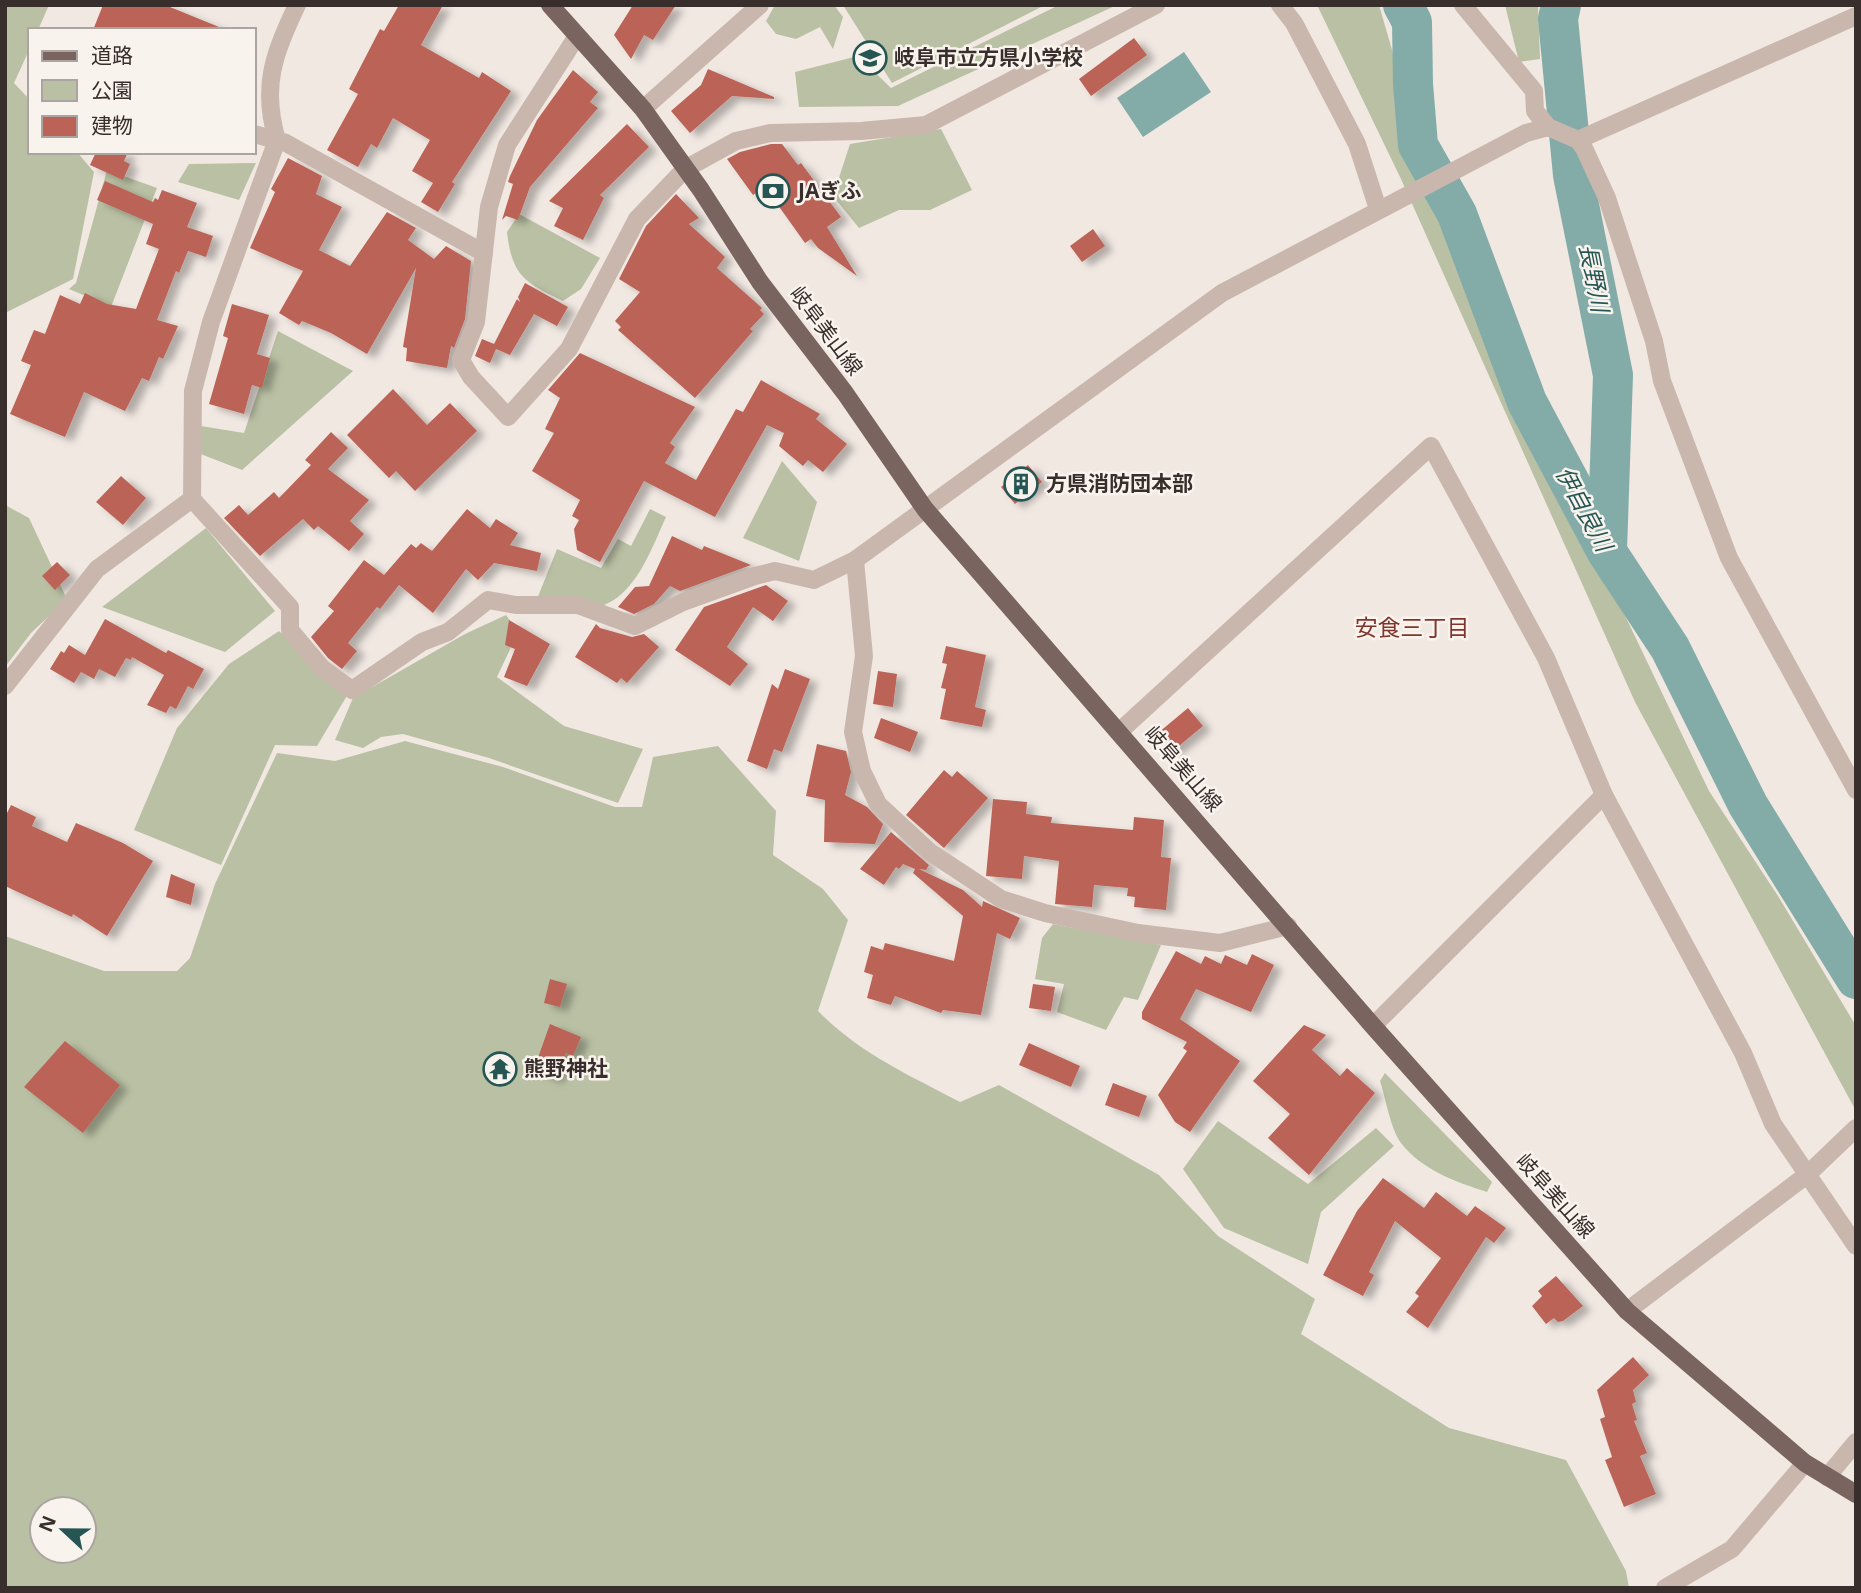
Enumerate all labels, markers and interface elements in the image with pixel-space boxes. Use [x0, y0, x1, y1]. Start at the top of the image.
legend [28, 28, 256, 154]
school or university icon: 岐阜市立方県小学校 [851, 39, 889, 77]
text: 道路 [91, 41, 133, 69]
place label: 岐阜市立方県小学校 [894, 43, 1083, 71]
text: 公園 [91, 76, 133, 104]
text: 建物 [91, 111, 133, 139]
bank icon: JAぎふ [754, 172, 792, 210]
place label: JAぎふ [796, 176, 861, 204]
water label: 長野川 [1573, 241, 1618, 318]
street label: 岐阜美山線 [784, 280, 870, 381]
water label: 伊自良川 [1549, 460, 1622, 559]
building icon: 方県消防団本部 [1002, 465, 1040, 503]
place label: 方県消防団本部 [1046, 469, 1193, 497]
district label: 安食三丁目 [1355, 611, 1470, 643]
street label: 岐阜美山線 [1139, 720, 1229, 817]
temple icon: 熊野神社 [481, 1050, 519, 1088]
place label: 熊野神社 [524, 1054, 608, 1082]
street label: 岐阜美山線 [1510, 1147, 1601, 1244]
north arrow [28, 1495, 98, 1565]
text: N [32, 1512, 62, 1536]

